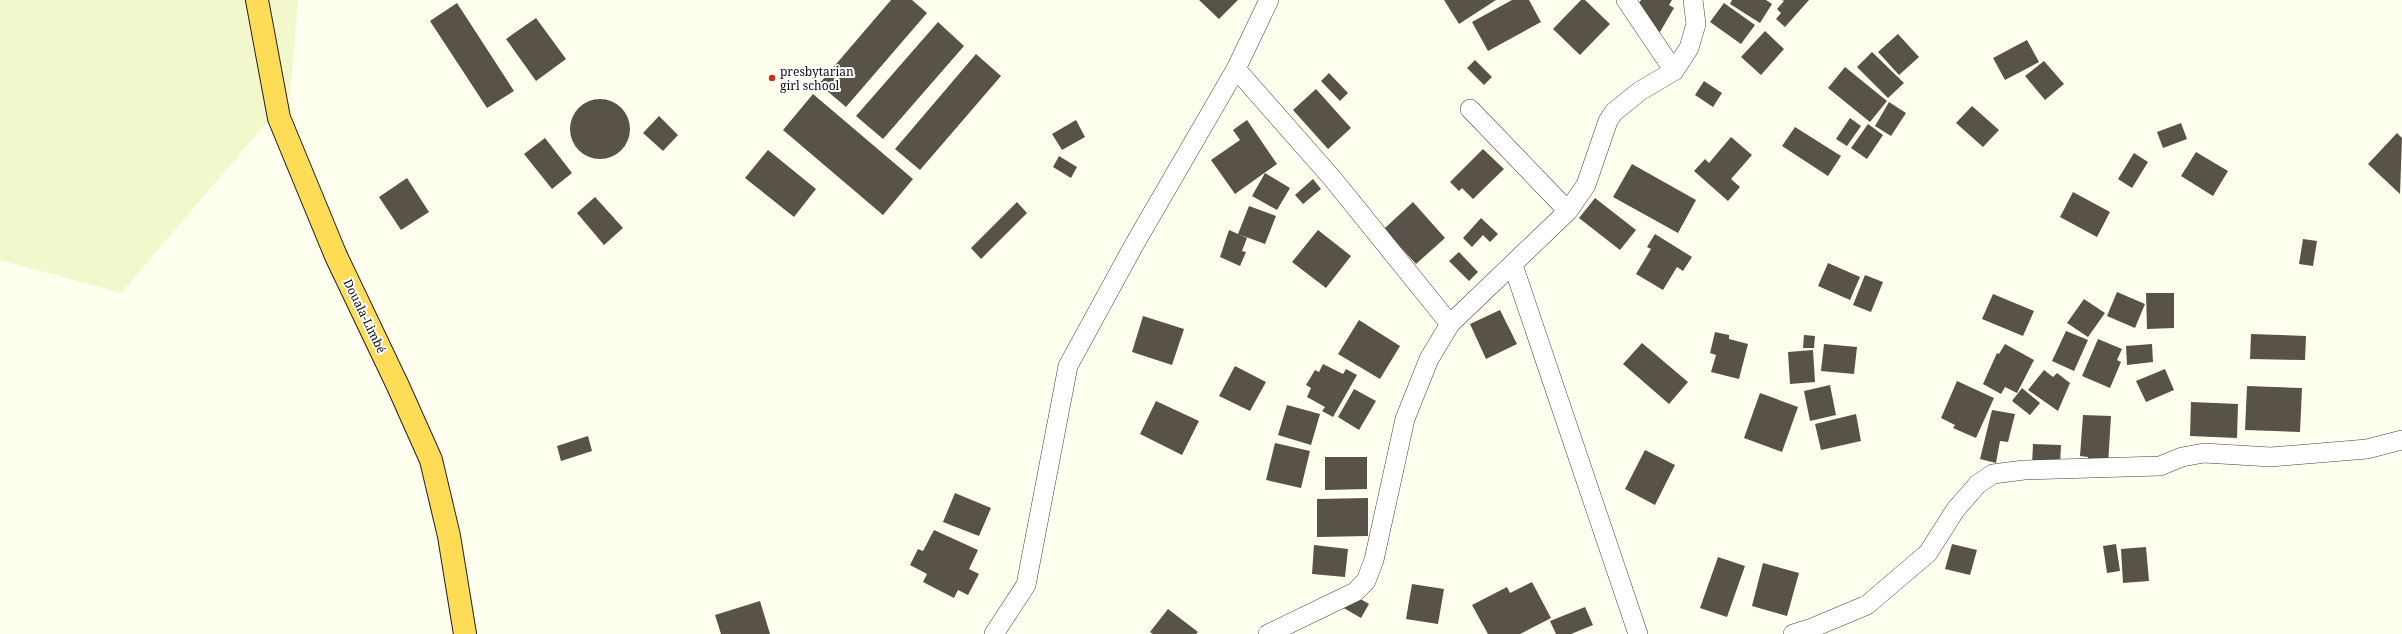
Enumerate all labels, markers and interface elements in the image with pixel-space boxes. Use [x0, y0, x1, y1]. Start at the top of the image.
place label: presbytarian girl school [780, 63, 854, 94]
marker: presbytarian girl school [767, 73, 777, 83]
street label: Douala-Limbé [340, 276, 390, 356]

